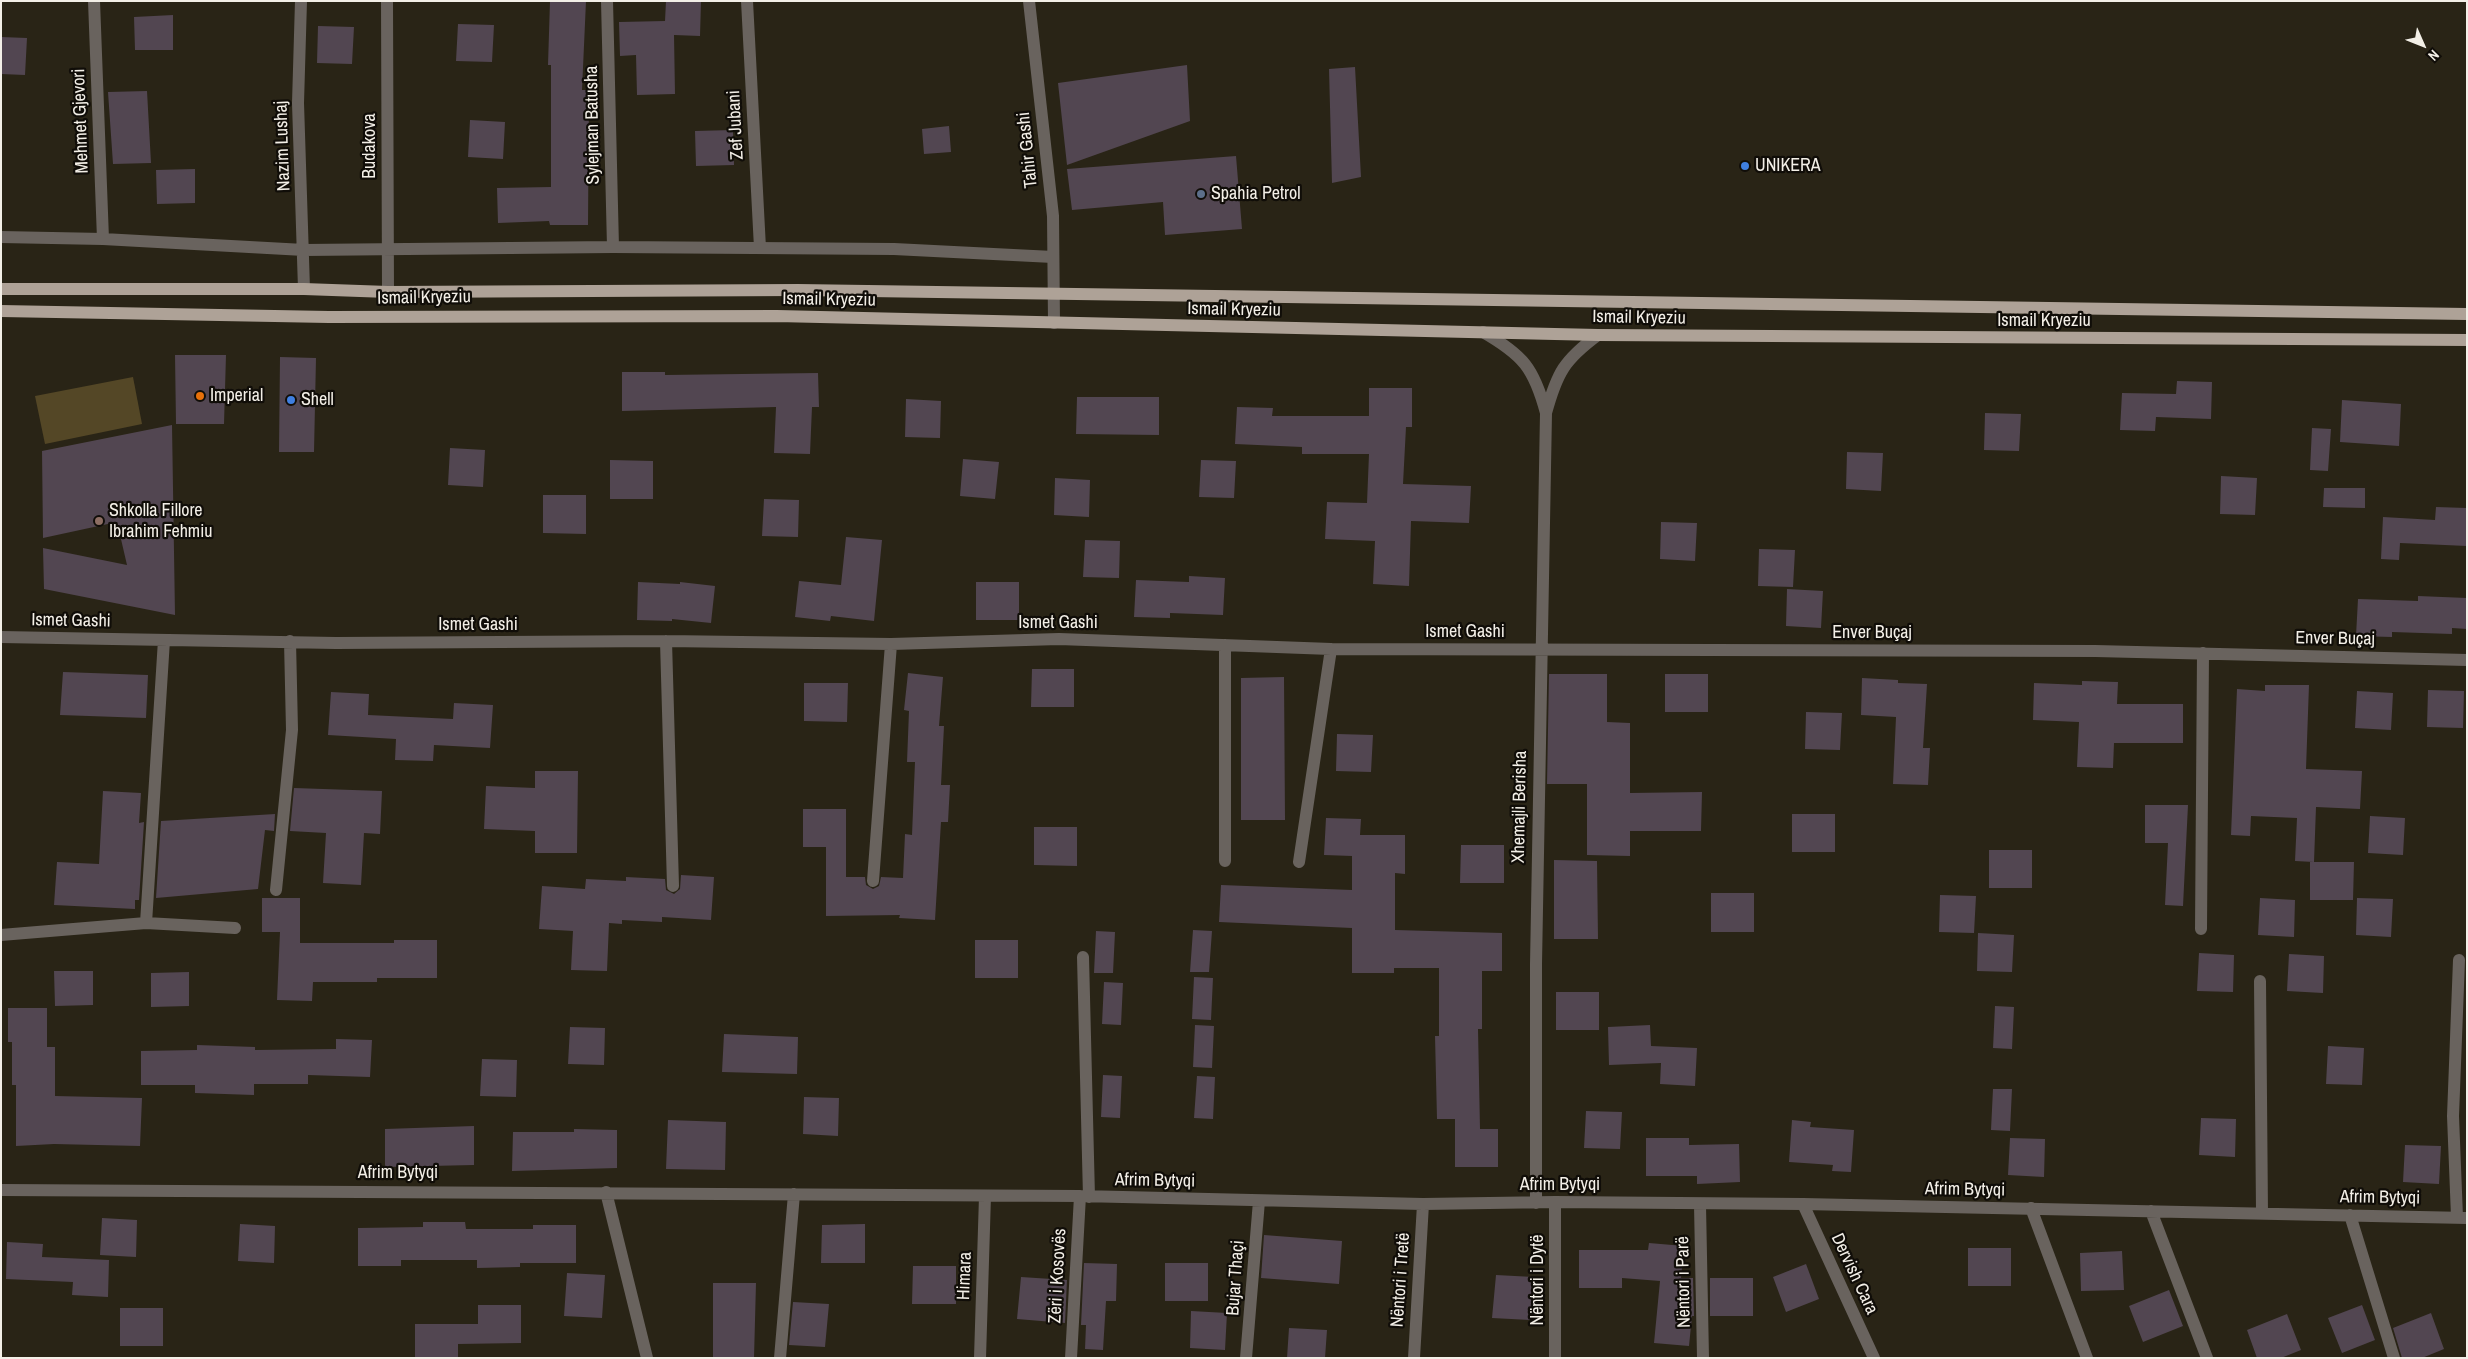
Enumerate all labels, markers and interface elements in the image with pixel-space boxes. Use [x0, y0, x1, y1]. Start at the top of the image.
north arrow [2398, 20, 2448, 70]
text: N [2424, 46, 2443, 65]
street label: Sylejman Batusha [581, 65, 605, 185]
street label: Mehmet Gjevori [68, 68, 94, 174]
street label: Zef Jubani [723, 90, 749, 160]
street label: Nazim Lushaj [271, 101, 295, 191]
street label: Tahir Gashi [1013, 111, 1043, 189]
street label: Budakova [359, 113, 381, 179]
place label: UNIKERA [1755, 155, 1821, 177]
marker: UNIKERA [1739, 160, 1751, 172]
place label: Spahia Petrol [1211, 183, 1300, 205]
marker: Spahia Petrol [1195, 188, 1207, 200]
street label: Ismail Kryeziu [377, 286, 471, 310]
street label: Ismail Kryeziu [782, 288, 876, 312]
street label: Ismail Kryeziu [1187, 298, 1281, 322]
street label: Ismail Kryeziu [1592, 306, 1686, 330]
street label: Ismail Kryeziu [1997, 310, 2091, 332]
place label: Imperial [210, 385, 263, 407]
place label: Shell [301, 389, 334, 411]
marker: Imperial [194, 390, 206, 402]
marker: Shell [285, 394, 297, 406]
place label: Shkolla Fillore Ibrahim Fehmiu [109, 500, 212, 542]
marker: Shkolla Fillore Ibrahim Fehmiu [93, 515, 105, 527]
street label: Ismet Gashi [31, 610, 111, 632]
street label: Ismet Gashi [1018, 612, 1098, 634]
street label: Ismet Gashi [438, 614, 518, 636]
street label: Ismet Gashi [1425, 621, 1505, 643]
street label: Enver Buçaj [1832, 622, 1912, 644]
street label: Enver Buçaj [2295, 628, 2375, 650]
street label: Xhemajli Berisha [1508, 751, 1532, 863]
street label: Afrim Bytyqi [358, 1162, 438, 1184]
street label: Afrim Bytyqi [1115, 1170, 1195, 1192]
street label: Afrim Bytyqi [1520, 1174, 1600, 1196]
street label: Afrim Bytyqi [1925, 1179, 2005, 1201]
street label: Afrim Bytyqi [2340, 1187, 2420, 1209]
street label: Zëri i Kosovës [1045, 1228, 1071, 1324]
street label: Dervish Cara [1826, 1230, 1882, 1318]
street label: Nëntori i Tretë [1387, 1232, 1415, 1328]
street label: Nëntori i Dytë [1527, 1234, 1549, 1326]
street label: Nëntori i Parë [1672, 1236, 1696, 1328]
street label: Bujar Thaçi [1223, 1240, 1249, 1316]
street label: Himara [953, 1251, 977, 1301]

